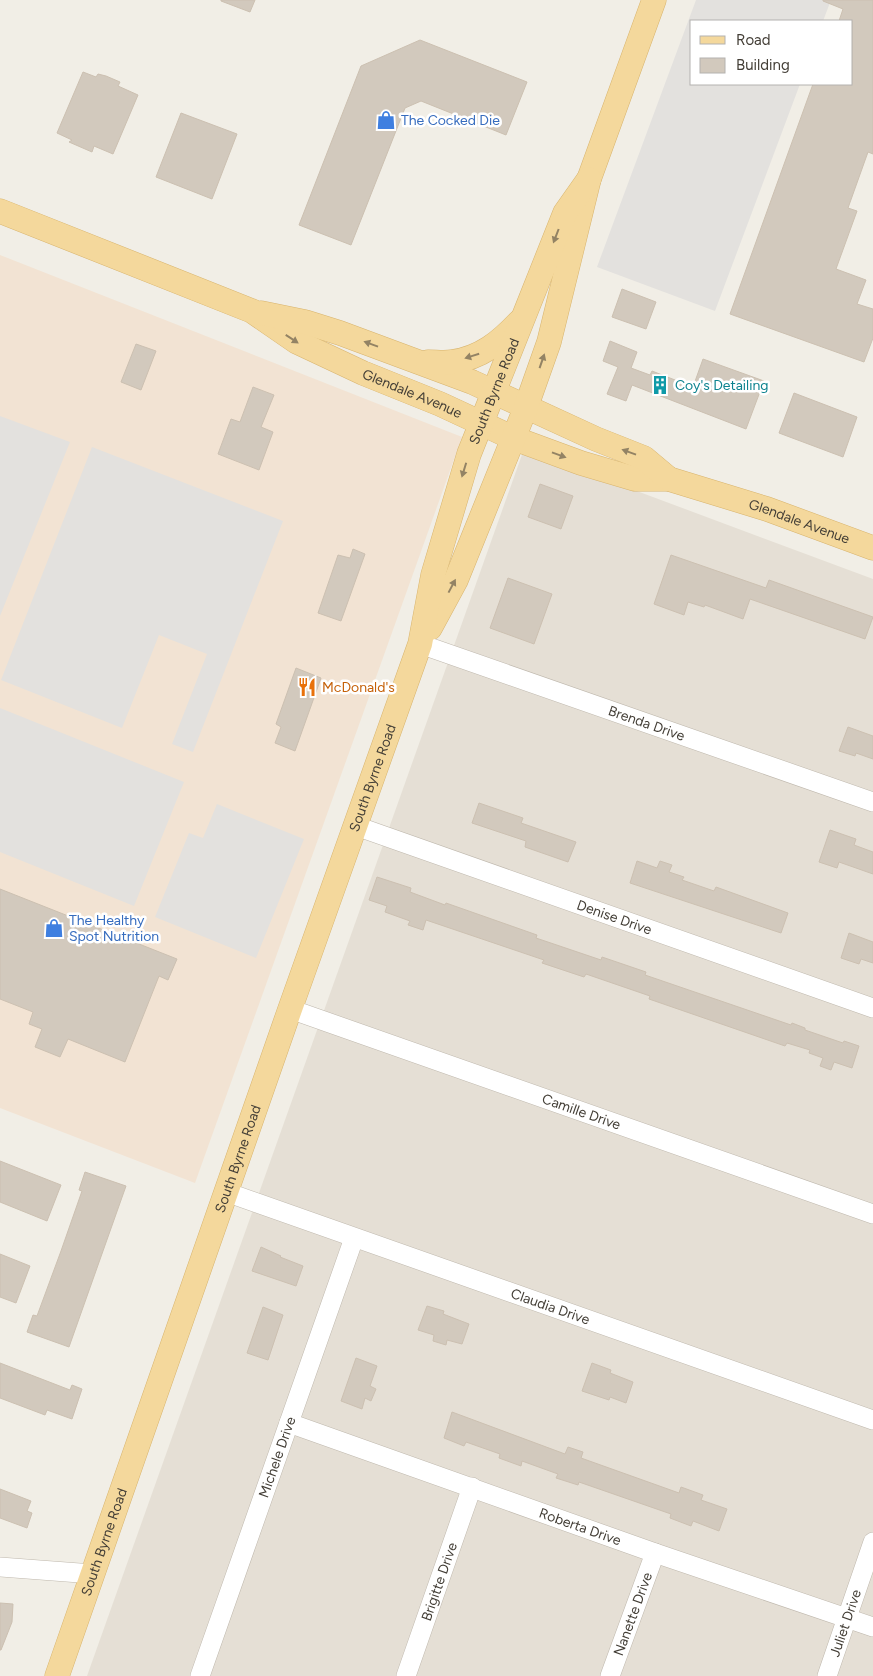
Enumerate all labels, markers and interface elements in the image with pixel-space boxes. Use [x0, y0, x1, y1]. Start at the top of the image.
legend [690, 20, 853, 85]
text: Road [736, 31, 771, 49]
text: Building [736, 56, 790, 74]
shop icon: The Cocked Die [375, 109, 397, 131]
place label: The Cocked Die [401, 112, 500, 129]
one-way arrow [552, 229, 560, 244]
one-way arrow [285, 334, 299, 344]
street label: South Byrne Road [466, 336, 523, 447]
one-way arrow [363, 340, 378, 348]
one-way arrow [464, 353, 479, 361]
one-way arrow [539, 354, 546, 369]
street label: Glendale Avenue [360, 366, 465, 422]
building icon: Coy's Detailing [649, 374, 671, 396]
place label: Coy's Detailing [675, 377, 768, 394]
one-way arrow [621, 448, 636, 456]
one-way arrow [552, 451, 567, 459]
one-way arrow [460, 463, 468, 478]
street label: Glendale Avenue [747, 496, 852, 548]
one-way arrow [448, 579, 456, 593]
restaurant icon: McDonald's [296, 676, 318, 698]
place label: McDonald's [322, 679, 395, 696]
street label: Brenda Drive [606, 702, 687, 745]
street label: South Byrne Road [346, 722, 400, 834]
street label: Denise Drive [574, 896, 654, 939]
place label: The Healthy Spot Nutrition [69, 912, 159, 945]
shop icon: The Healthy Spot Nutrition [43, 917, 65, 939]
street label: Camille Drive [540, 1090, 623, 1134]
street label: South Byrne Road [212, 1103, 265, 1215]
street label: Claudia Drive [508, 1285, 592, 1329]
street label: Michele Drive [255, 1414, 300, 1500]
street label: South Byrne Road [78, 1486, 131, 1598]
street label: Roberta Drive [537, 1505, 624, 1549]
street label: Brigitte Drive [418, 1540, 461, 1623]
street label: Nanette Drive [610, 1570, 656, 1658]
street label: Juliet Drive [826, 1587, 865, 1659]

